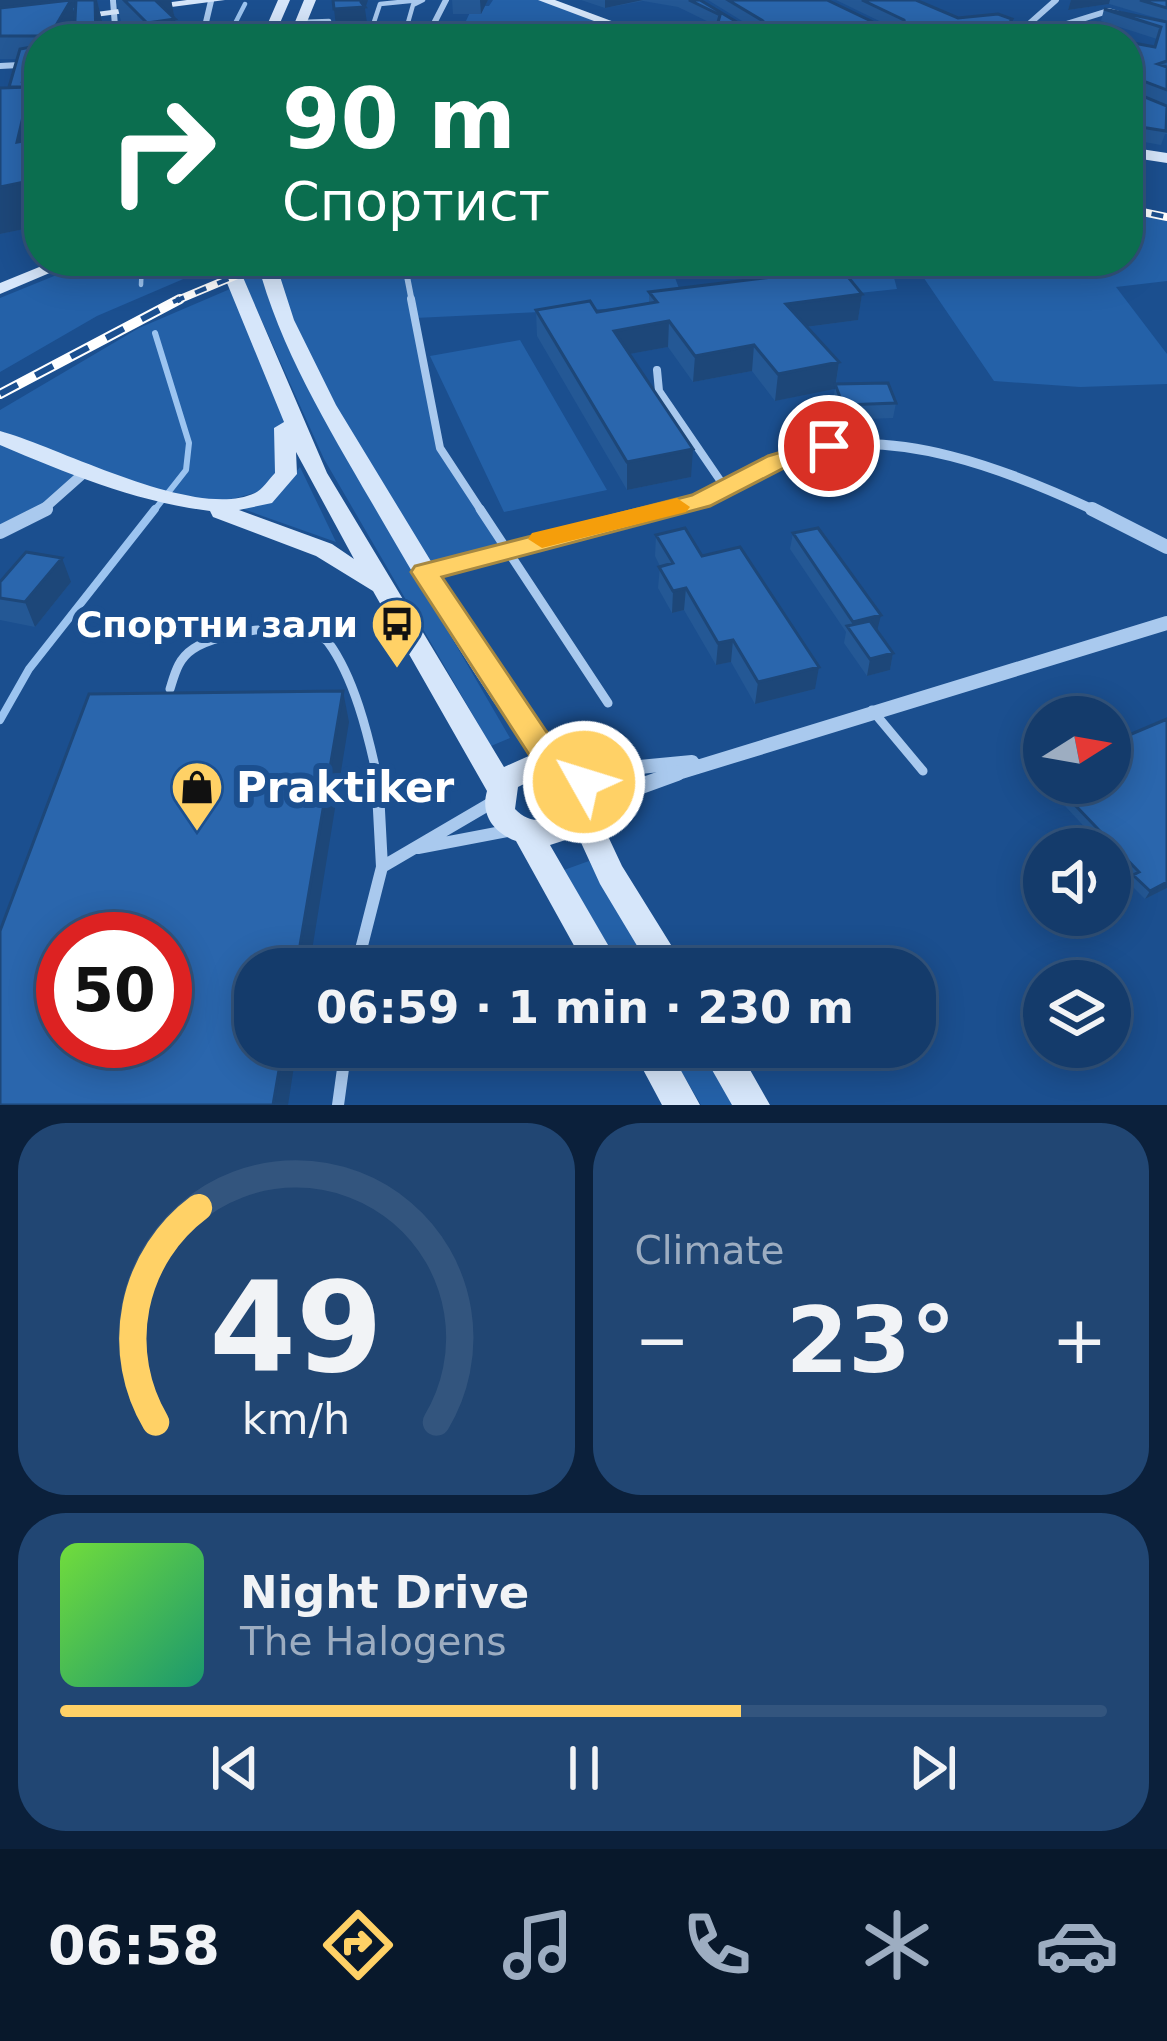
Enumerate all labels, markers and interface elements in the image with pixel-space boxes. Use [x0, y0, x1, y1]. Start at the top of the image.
text: 90 m [282, 70, 516, 168]
icon: right [84, 72, 240, 228]
text: Спортист [282, 170, 550, 233]
pin [778, 395, 880, 497]
icon: arrive [796, 413, 862, 479]
bus stop icon: Спортни зали [369, 596, 425, 670]
place label: Спортни зали [76, 604, 358, 645]
north arrow [1023, 696, 1131, 804]
map controls [1023, 696, 1131, 1068]
position arrow [521, 719, 647, 845]
shop icon: Praktiker [169, 759, 225, 833]
place label: Praktiker [236, 763, 455, 812]
button: sound [1023, 828, 1131, 936]
speed limit sign: 50 [36, 912, 192, 1068]
button: layers [1023, 960, 1131, 1068]
text: 06:59 · 1 min · 230 m [316, 981, 854, 1034]
text: Climate [635, 1228, 785, 1273]
text: 49 [209, 1255, 383, 1400]
text: 23° [786, 1288, 956, 1393]
text: − [635, 1302, 690, 1379]
text: + [1052, 1302, 1107, 1379]
text: km/h [242, 1394, 350, 1444]
text: Night Drive [240, 1566, 529, 1619]
text: The Halogens [240, 1619, 507, 1664]
icon: previous [202, 1735, 268, 1801]
icon: pause [551, 1735, 617, 1801]
icon: next [900, 1735, 966, 1801]
icon: directions [316, 1903, 400, 1987]
icon: music [496, 1903, 580, 1987]
icon: phone [675, 1903, 759, 1987]
icon: climate [855, 1903, 939, 1987]
icon: car [1035, 1903, 1119, 1987]
text: 06:58 [48, 1914, 220, 1977]

